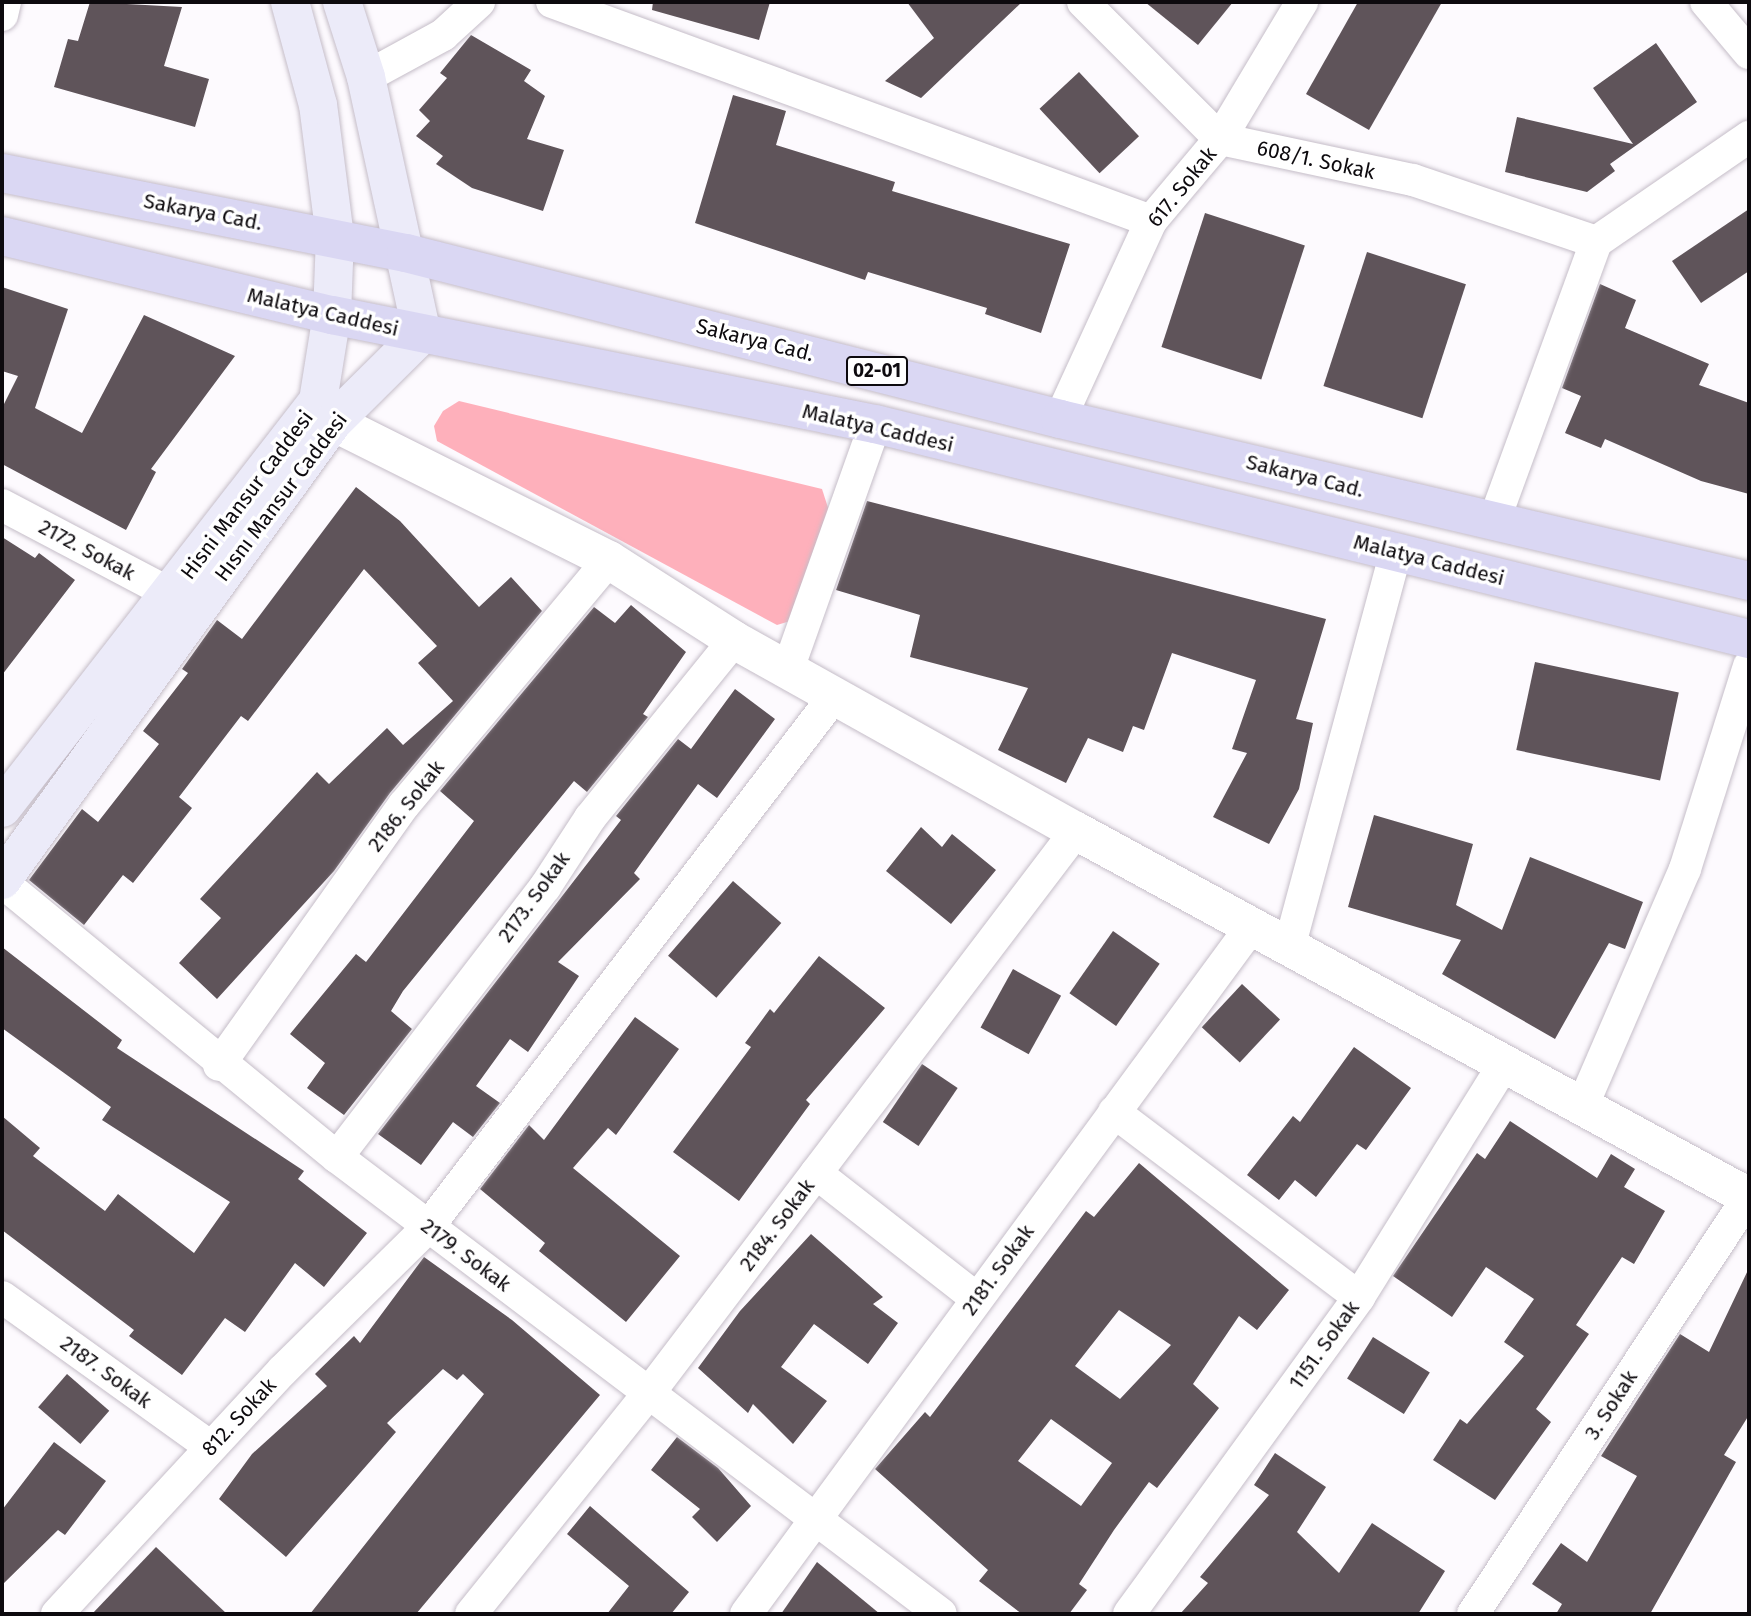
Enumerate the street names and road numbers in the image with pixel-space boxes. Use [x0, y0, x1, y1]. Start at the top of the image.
street label: 608/1. Sokak [1255, 135, 1377, 185]
street label: 617. Sokak [1142, 142, 1222, 232]
street label: Sakarya Cad. [142, 188, 264, 236]
street label: Malatya Caddesi [245, 282, 401, 342]
street label: Sakarya Cad. [694, 313, 816, 367]
road number: 02-01 [846, 356, 908, 386]
street label: Malatya Caddesi [800, 398, 956, 458]
street label: Hisni Mansur Caddesi [175, 406, 319, 584]
street label: Hısnı Mansur Caddesi [209, 408, 353, 586]
street label: Sakarya Cad. [1244, 449, 1366, 503]
street label: 2172. Sokak [35, 514, 139, 586]
street label: Malatya Caddesi [1351, 529, 1507, 591]
street label: 2186. Sokak [363, 755, 449, 857]
street label: 2173. Sokak [493, 847, 575, 947]
street label: 2184. Sokak [734, 1174, 820, 1276]
street label: 2179. Sokak [416, 1213, 516, 1297]
street label: 2181. Sokak [957, 1220, 1039, 1320]
street label: 1151. Sokak [1283, 1296, 1365, 1394]
street label: 2187. Sokak [56, 1331, 156, 1413]
street label: 3. Sokak [1579, 1366, 1643, 1444]
street label: 812. Sokak [197, 1373, 281, 1461]

